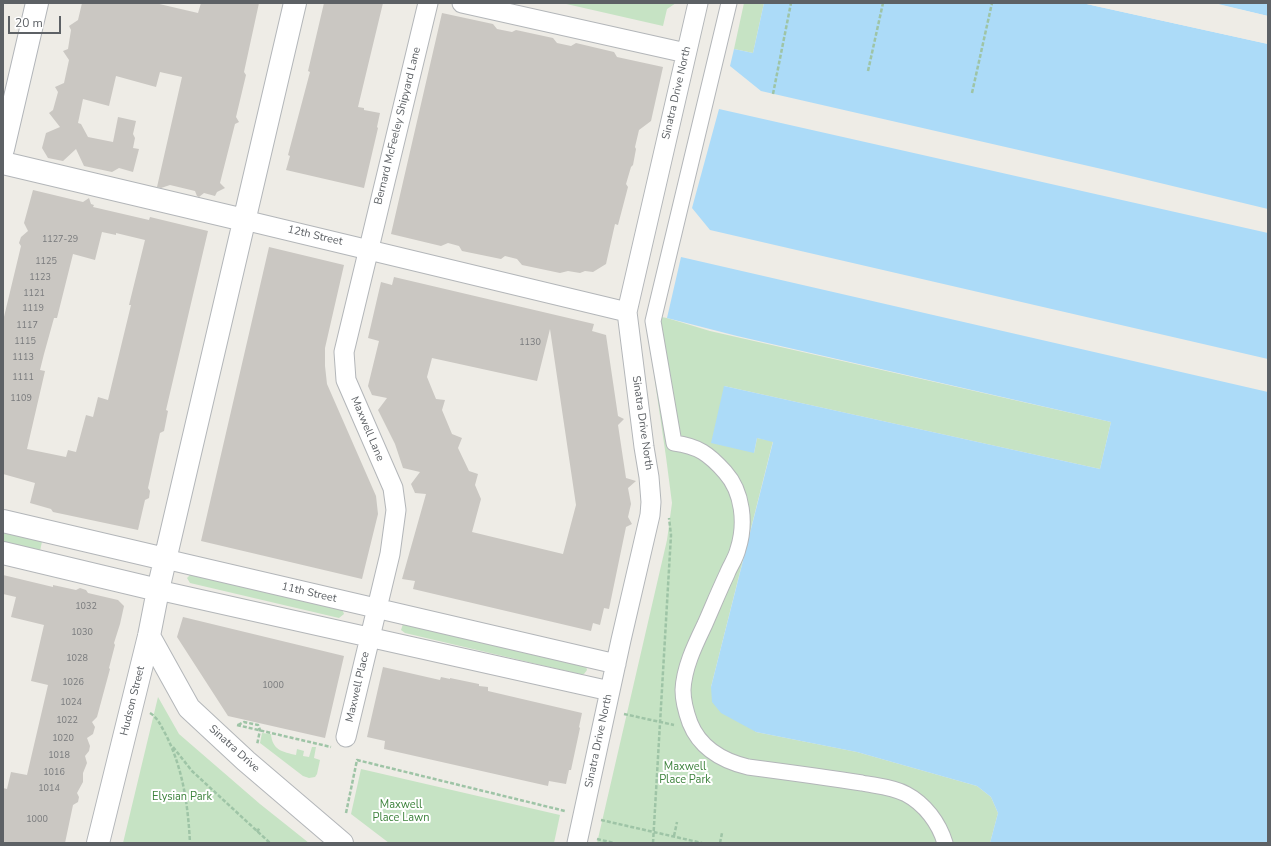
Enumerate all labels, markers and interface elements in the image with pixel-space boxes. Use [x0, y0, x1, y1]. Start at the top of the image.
scale bar [10, 8, 63, 34]
text: 20 m [15, 15, 43, 31]
street label: Sinatra Drive North [660, 45, 694, 141]
street label: Bernard McFeeley Shipyard Lane [372, 46, 424, 206]
street label: 12th Street [286, 223, 344, 249]
house number: 1127-29 [42, 235, 78, 245]
house number: 1125 [35, 257, 57, 267]
house number: 1123 [29, 273, 51, 283]
house number: 1121 [23, 289, 45, 299]
house number: 1119 [22, 304, 44, 314]
house number: 1117 [16, 321, 38, 331]
house number: 1115 [14, 337, 36, 347]
house number: 1130 [519, 338, 541, 348]
house number: 1113 [12, 353, 34, 363]
house number: 1111 [12, 373, 34, 383]
street label: Sinatra Drive North [629, 375, 655, 471]
house number: 1109 [10, 394, 32, 404]
street label: Maxwell Lane [347, 395, 387, 463]
street label: 11th Street [280, 580, 338, 606]
house number: 1032 [75, 602, 97, 612]
house number: 1030 [71, 628, 93, 638]
street label: Maxwell Place [343, 650, 373, 724]
house number: 1028 [66, 654, 88, 664]
street label: Hudson Street [118, 665, 148, 737]
house number: 1026 [62, 678, 84, 688]
house number: 1000 [262, 681, 284, 691]
street label: Sinatra Drive North [583, 693, 615, 789]
house number: 1024 [60, 698, 82, 708]
house number: 1022 [56, 716, 78, 726]
street label: Sinatra Drive [206, 723, 262, 775]
house number: 1020 [52, 734, 74, 744]
house number: 1018 [48, 751, 70, 761]
park label: Maxwell Place Park [659, 760, 711, 786]
house number: 1016 [43, 768, 65, 778]
house number: 1014 [38, 784, 60, 794]
park label: Elysian Park [152, 790, 212, 804]
park label: Maxwell Place Lawn [373, 798, 429, 824]
house number: 1000 [26, 815, 48, 825]

